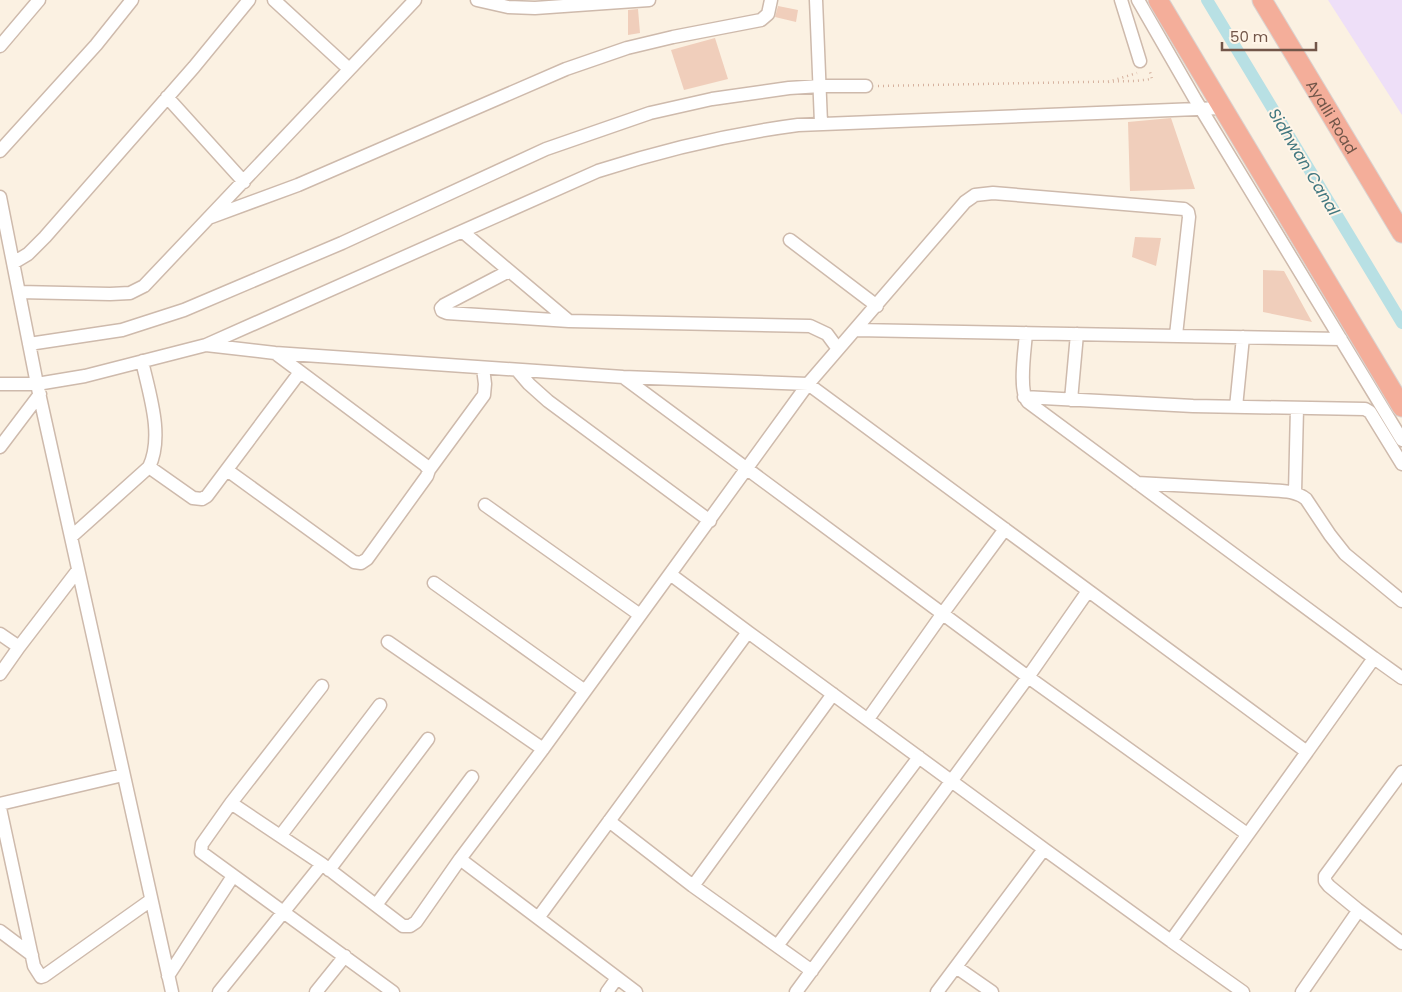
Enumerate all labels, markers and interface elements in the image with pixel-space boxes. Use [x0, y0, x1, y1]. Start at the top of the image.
scale bar [1222, 20, 1316, 52]
text: 50 m [1230, 26, 1268, 47]
street label: Ayalli Road [1302, 76, 1362, 157]
water label: Sidhwan Canal [1263, 104, 1345, 220]

